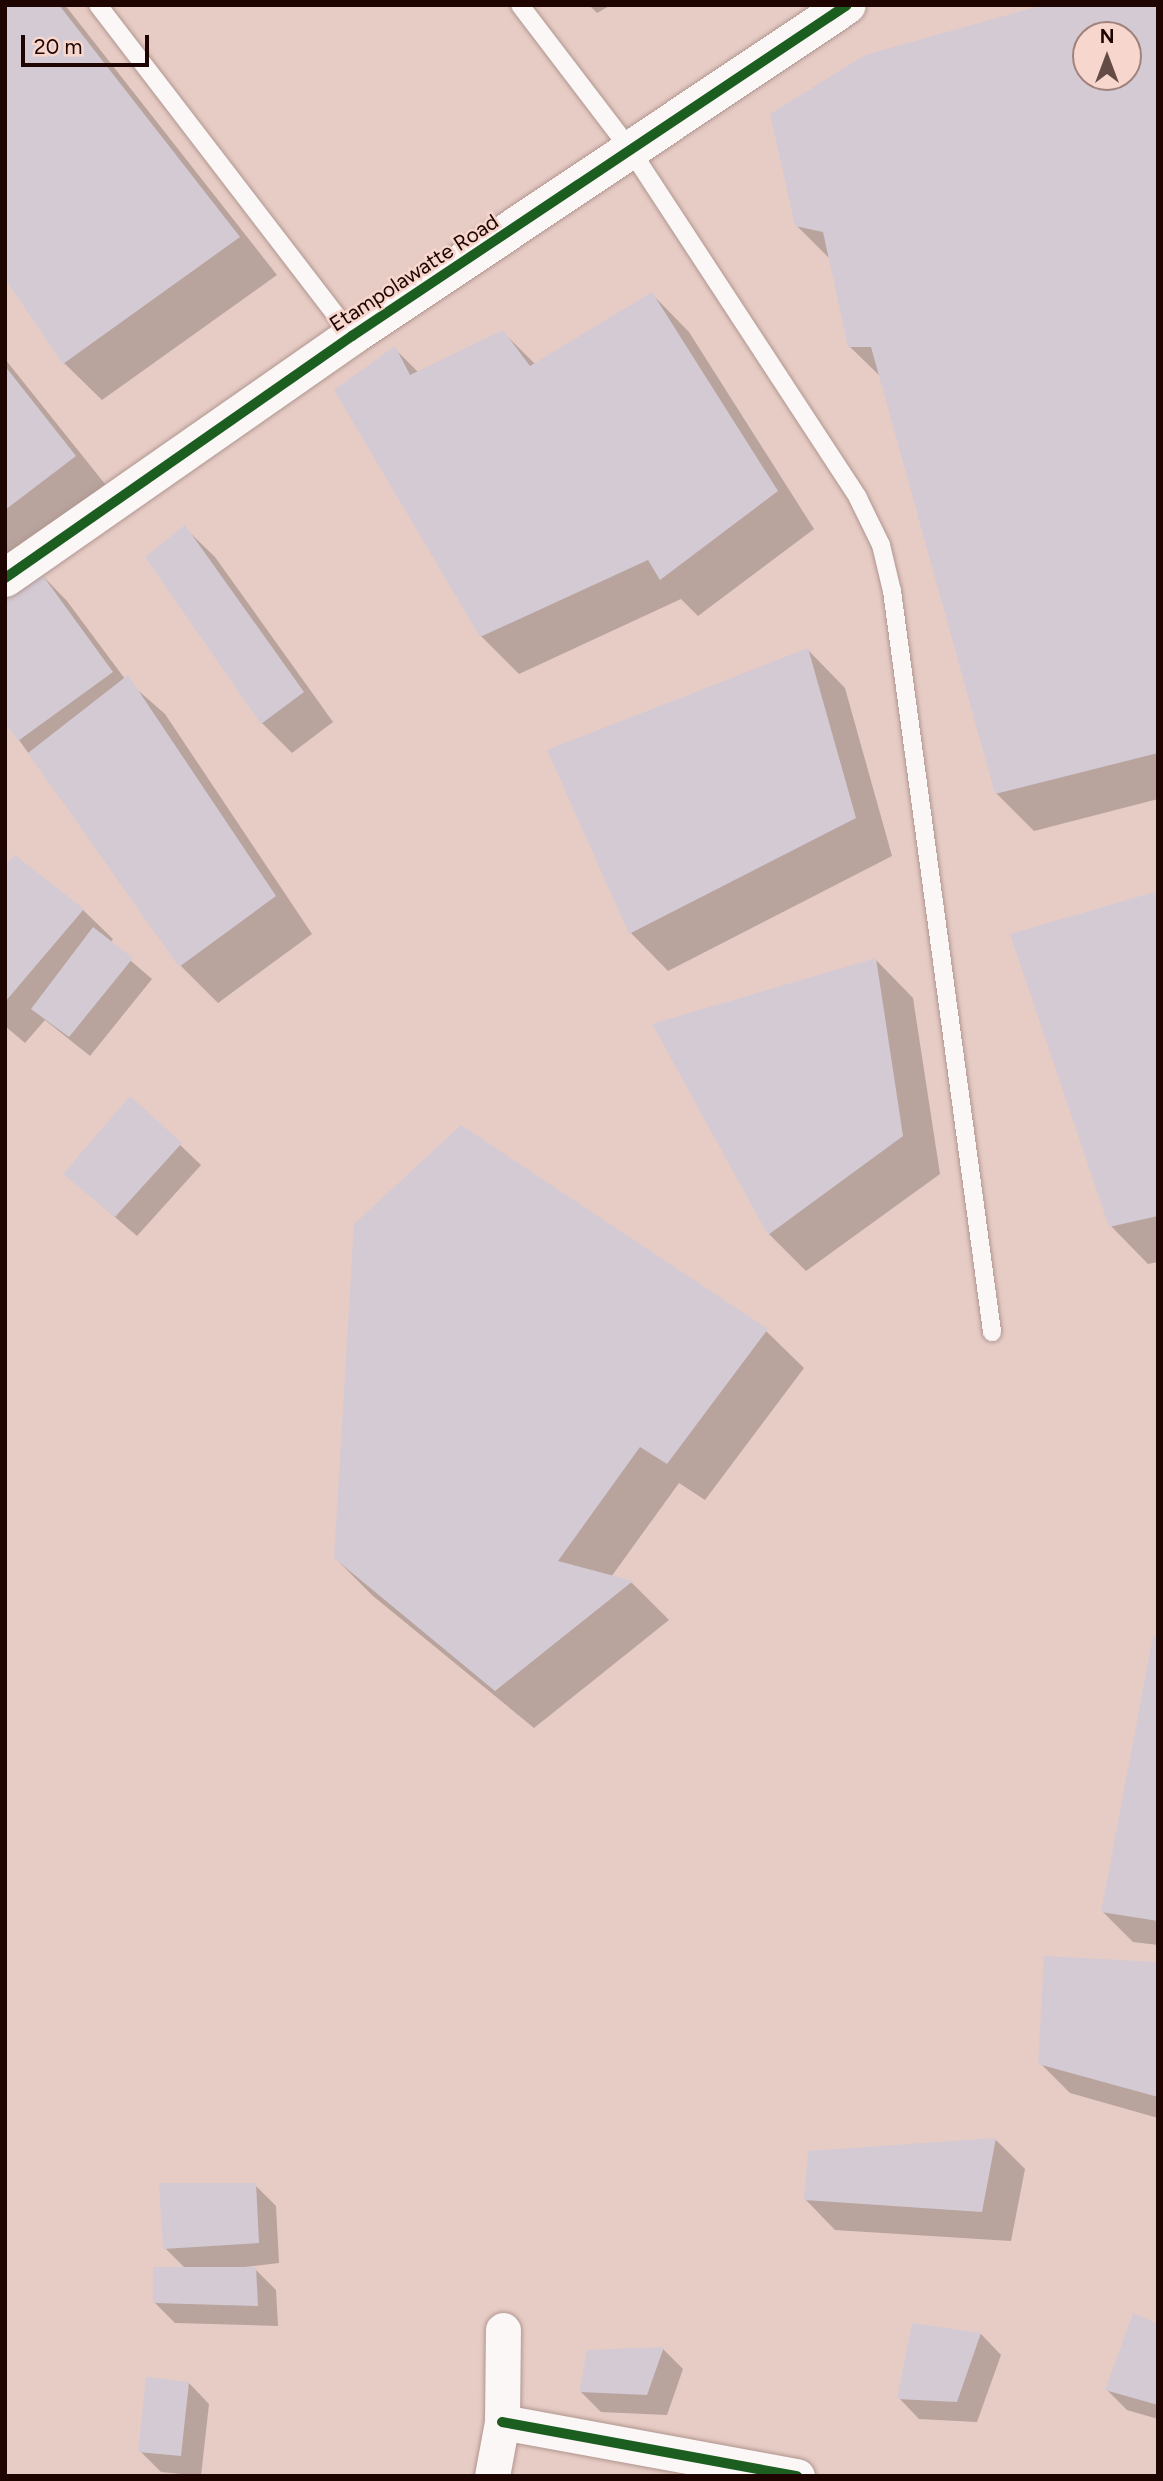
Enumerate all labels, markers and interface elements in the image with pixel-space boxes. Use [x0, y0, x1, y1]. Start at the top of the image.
scale bar [24, 21, 152, 65]
north arrow [1072, 21, 1142, 91]
text: N [1100, 25, 1114, 48]
text: 20 m [34, 34, 82, 59]
street label: Etampolawatte Road [325, 209, 503, 337]

